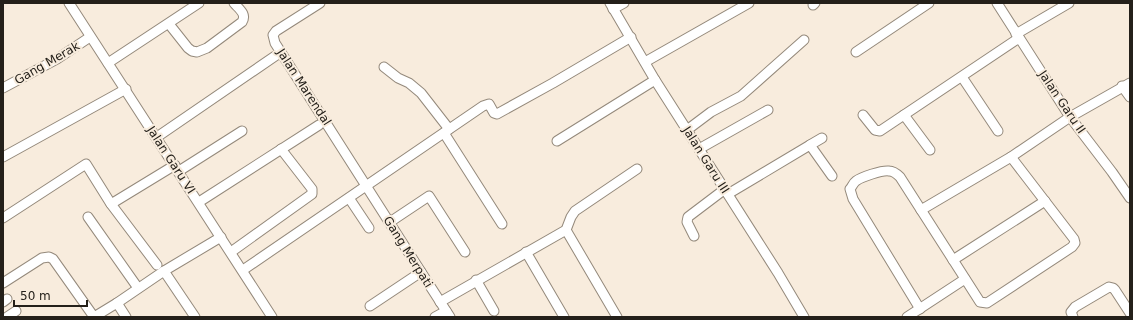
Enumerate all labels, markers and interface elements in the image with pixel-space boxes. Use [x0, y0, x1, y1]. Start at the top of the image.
street label: Gang Merak [12, 39, 82, 87]
street label: Jalan Marendal [273, 45, 334, 128]
street label: Jalan Garu II [1035, 67, 1088, 136]
street label: Jalan Garu VI [143, 123, 198, 196]
street label: Jalan Garu III [679, 123, 732, 196]
street label: Gang Merpati [381, 214, 435, 290]
scale bar [14, 282, 87, 308]
text: 50 m [20, 289, 51, 303]

